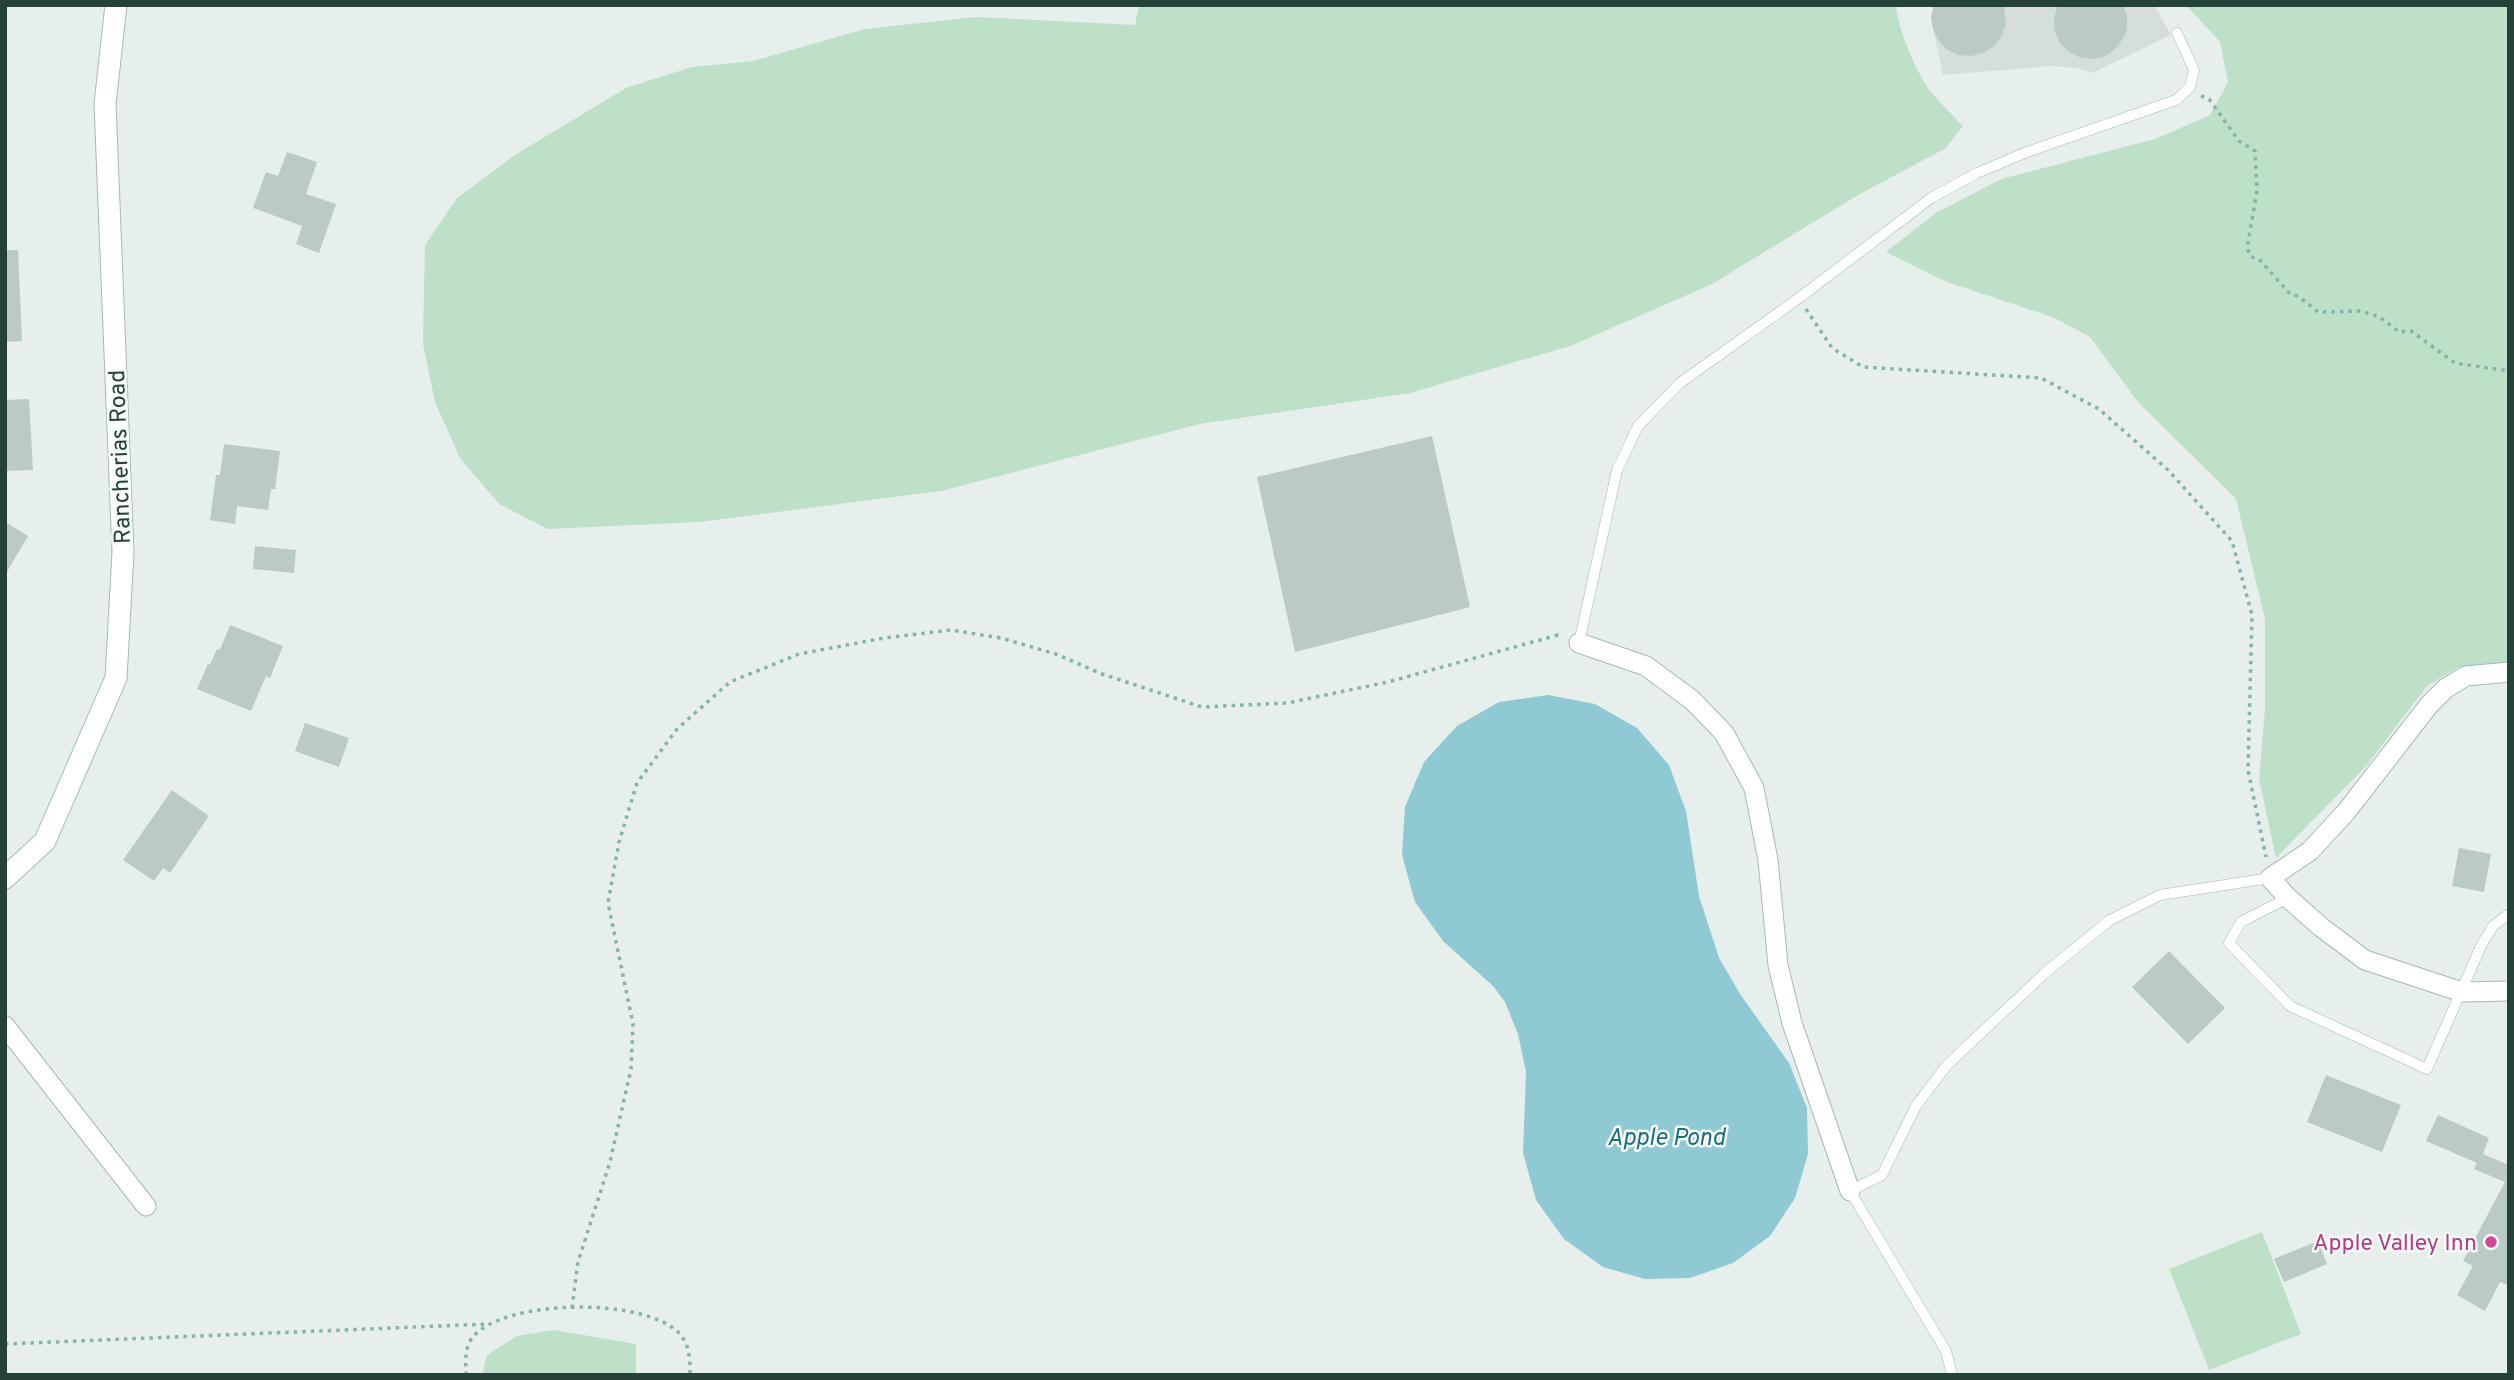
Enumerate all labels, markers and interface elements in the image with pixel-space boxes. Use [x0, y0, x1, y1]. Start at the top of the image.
street label: Rancherias Road [104, 369, 139, 545]
water label: Apple Pond [1607, 1124, 1727, 1154]
place label: Apple Valley Inn [2313, 1230, 2477, 1259]
marker: Apple Valley Inn [2483, 1234, 2499, 1250]

